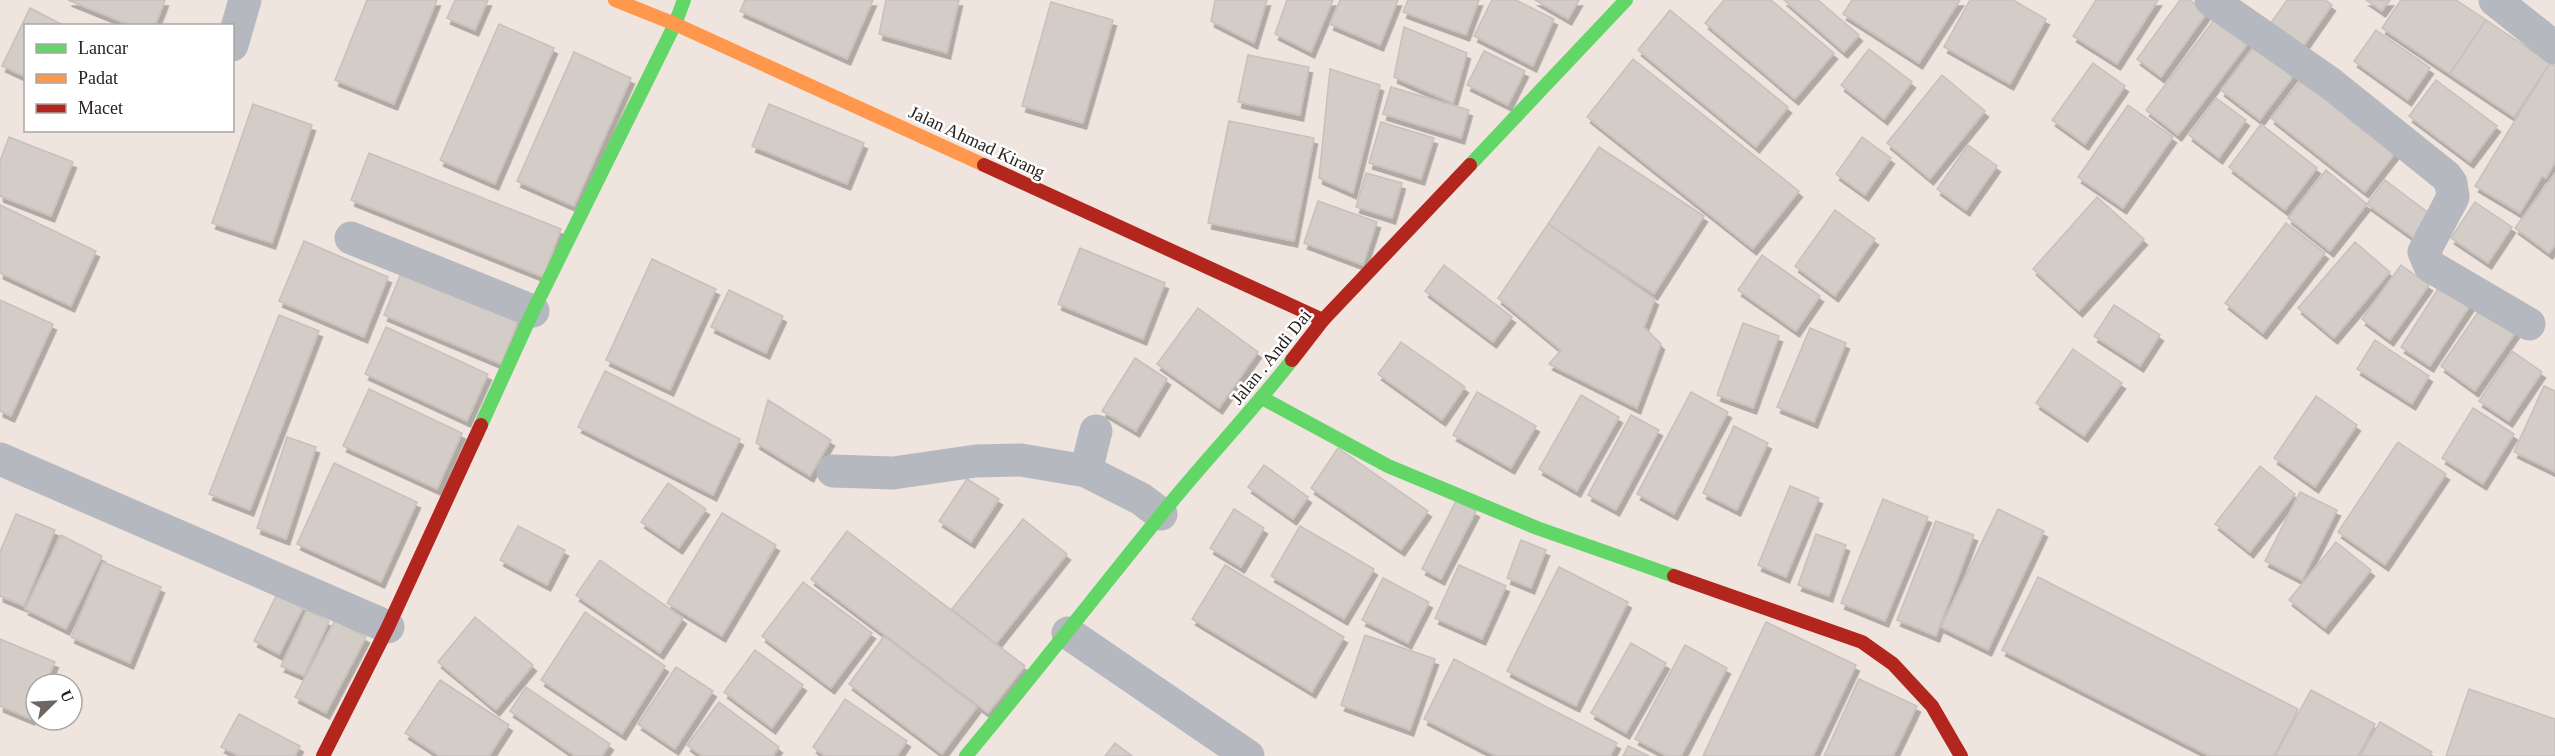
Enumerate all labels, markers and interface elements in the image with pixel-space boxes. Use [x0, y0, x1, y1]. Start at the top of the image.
legend [24, 24, 234, 132]
text: Lancar [78, 38, 128, 58]
text: Padat [78, 68, 118, 88]
text: Macet [78, 98, 123, 118]
street label: Jalan Ahmad Kirang [906, 102, 1048, 182]
street label: Jalan . Andi Dai [1227, 306, 1315, 408]
north arrow [24, 672, 84, 732]
text: U [57, 687, 78, 705]

